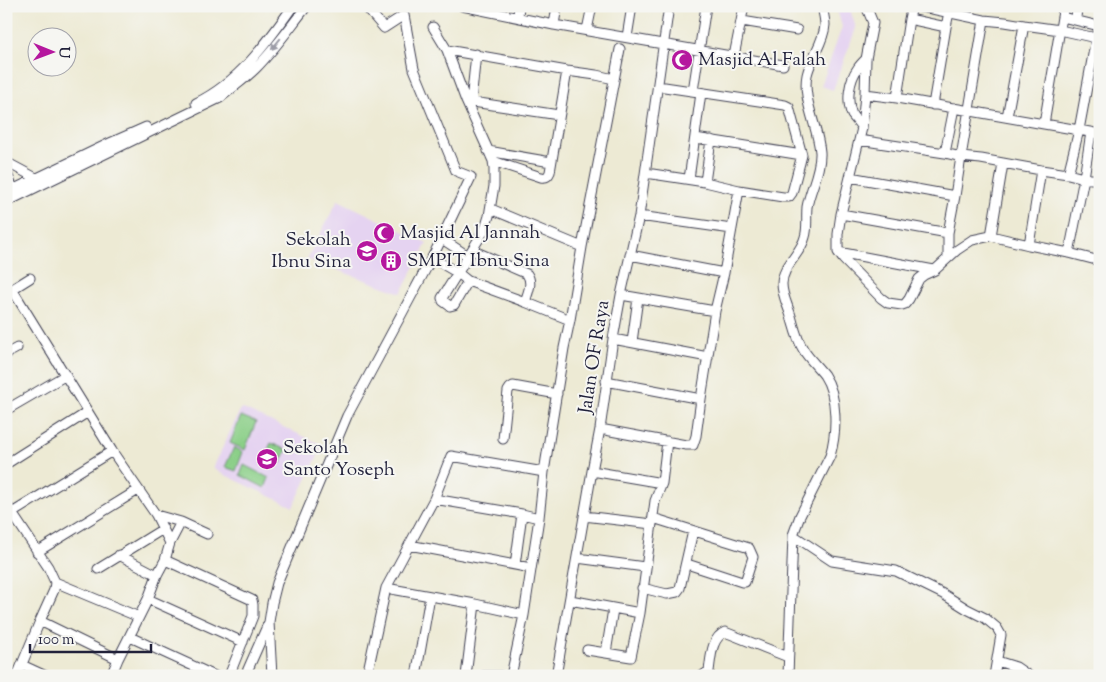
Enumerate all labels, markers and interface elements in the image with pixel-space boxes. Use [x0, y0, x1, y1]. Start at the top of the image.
north arrow [28, 28, 78, 78]
one-way arrow [271, 38, 282, 51]
text: U [53, 46, 73, 59]
place label: Masjid Al Falah [698, 47, 826, 74]
mosque icon: Masjid Al Falah [670, 48, 694, 72]
place label: Masjid Al Jannah [400, 220, 541, 247]
mosque icon: Masjid Al Jannah [372, 221, 396, 245]
place label: Sekolah Ibnu Sina [271, 227, 351, 276]
school or university icon: Sekolah Ibnu Sina [355, 239, 379, 263]
place label: SMPIT Ibnu Sina [407, 248, 550, 275]
building icon: SMPIT Ibnu Sina [379, 249, 403, 273]
street label: Jalan OF Raya [573, 298, 617, 417]
place label: Sekolah Santo Yoseph [283, 435, 395, 484]
school or university icon: Sekolah Santo Yoseph [255, 447, 279, 471]
scale bar [30, 622, 151, 654]
text: 100 m [38, 630, 75, 651]

